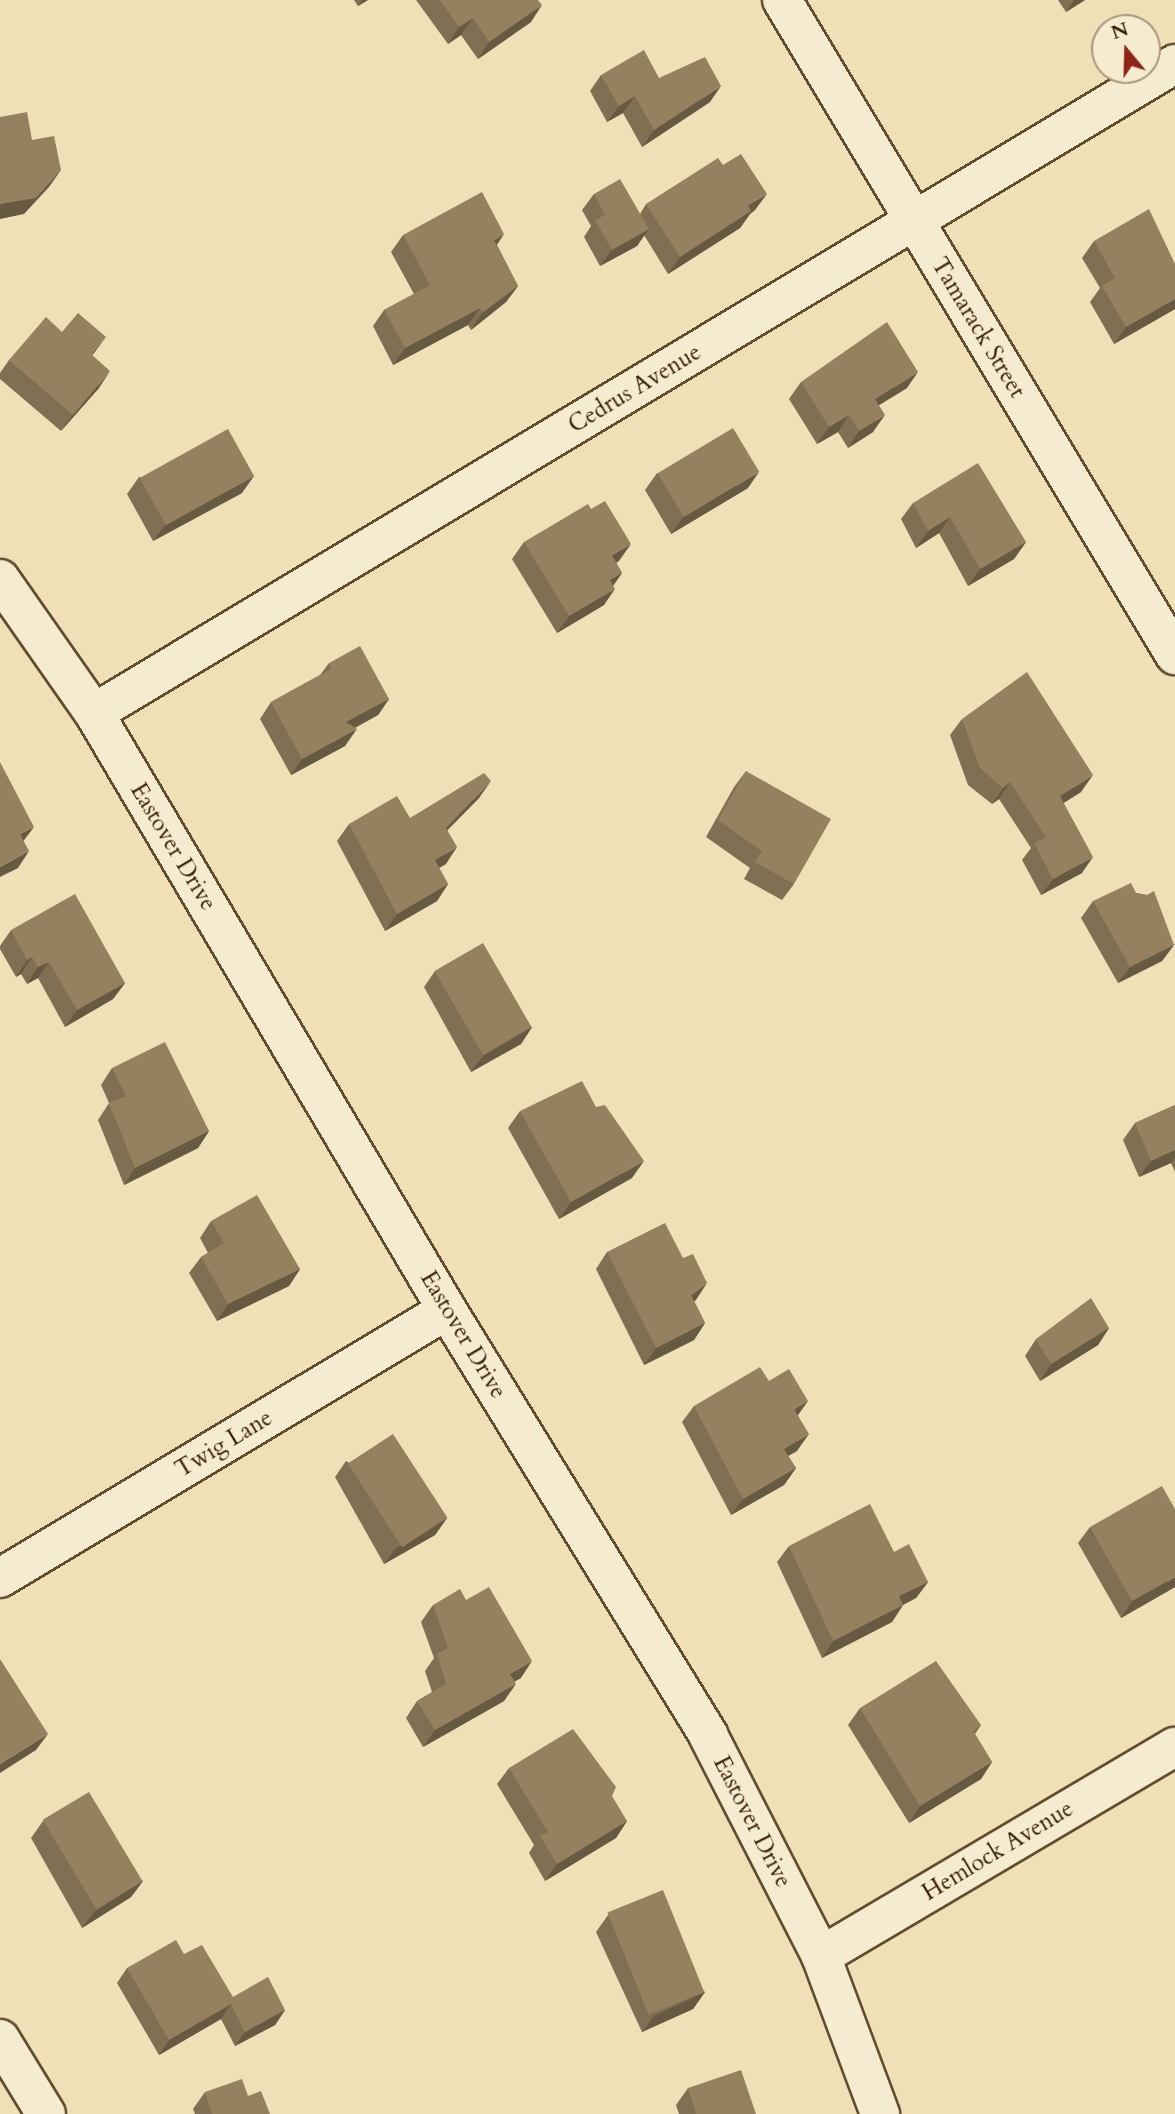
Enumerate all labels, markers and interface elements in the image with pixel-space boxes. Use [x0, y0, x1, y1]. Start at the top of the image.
north arrow [1091, 14, 1161, 84]
text: N [1108, 16, 1132, 46]
street label: Tamarack Street [925, 253, 1031, 403]
street label: Cedrus Avenue [564, 339, 706, 439]
street label: Eastover Drive [124, 778, 222, 916]
street label: Eastover Drive [414, 1266, 512, 1404]
street label: Twig Lane [171, 1404, 277, 1484]
street label: Eastover Drive [707, 1752, 797, 1892]
street label: Hemlock Avenue [918, 1795, 1078, 1907]

